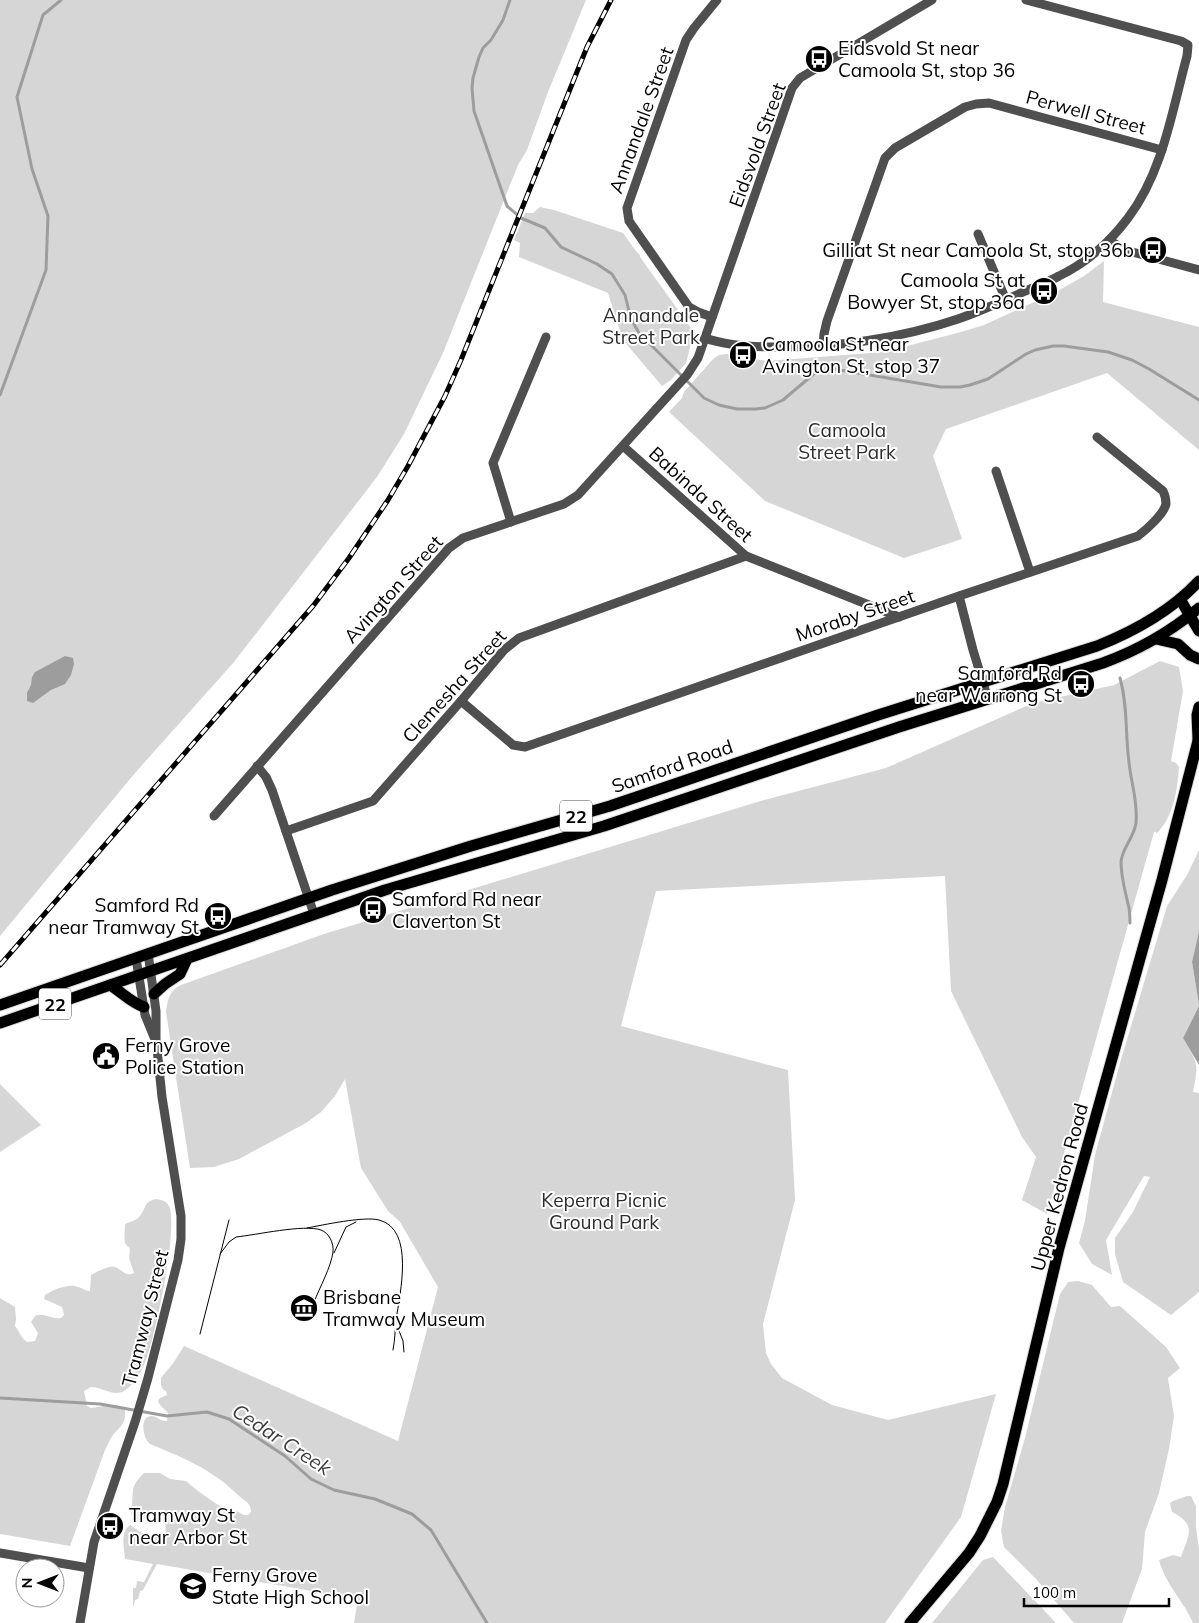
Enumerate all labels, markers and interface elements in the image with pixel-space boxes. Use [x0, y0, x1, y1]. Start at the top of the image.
place label: Eidsvold St near Camoola St, stop 36 [838, 36, 1015, 82]
street label: Annandale Street [603, 43, 679, 196]
bus stop icon: Eidsvold St near Camoola St, stop 36 [804, 44, 834, 74]
street label: Eidsvold Street [723, 79, 791, 210]
street label: Perwell Street [1023, 84, 1149, 140]
bus stop icon: Gilliat St near Camoola St, stop 36b [1138, 235, 1168, 265]
place label: Gilliat St near Camoola St, stop 36b [822, 238, 1134, 262]
place label: Camoola St at Bowyer St, stop 36a [847, 268, 1025, 314]
bus stop icon: Camoola St at Bowyer St, stop 36a [1029, 276, 1059, 306]
park label: Annandale Street Park [602, 303, 700, 349]
place label: Camoola St near Avington St, stop 37 [762, 332, 940, 378]
bus stop icon: Camoola St near Avington St, stop 37 [728, 340, 758, 370]
park label: Camoola Street Park [798, 418, 896, 464]
street label: Babinda Street [644, 441, 758, 547]
street label: Avington Street [338, 530, 448, 648]
street label: Moraby Street [792, 583, 918, 647]
street label: Clemesha Street [397, 624, 511, 748]
place label: Samford Rd near Warrong St [915, 661, 1062, 707]
bus stop icon: Samford Rd near Warrong St [1066, 669, 1096, 699]
street label: Samford Road [608, 734, 736, 798]
road number: 22 [560, 800, 592, 831]
place label: Samford Rd near Claverton St [392, 887, 541, 933]
place label: Samford Rd near Tramway St [48, 893, 199, 939]
bus stop icon: Samford Rd near Claverton St [358, 895, 388, 925]
bus stop icon: Samford Rd near Tramway St [203, 901, 233, 931]
road number: 22 [39, 989, 71, 1020]
place label: Ferny Grove Police Station [125, 1033, 244, 1079]
public building icon: Ferny Grove Police Station [91, 1041, 121, 1071]
street label: Upper Kedron Road [1025, 1100, 1093, 1274]
park label: Keperra Picnic Ground Park [541, 1188, 667, 1234]
street label: Tramway Street [116, 1247, 174, 1389]
place label: Brisbane Tramway Museum [323, 1285, 485, 1331]
museum icon: Brisbane Tramway Museum [289, 1293, 319, 1323]
water label: Cedar Creek [228, 1398, 337, 1481]
place label: Tramway St near Arbor St [129, 1503, 247, 1549]
bus stop icon: Tramway St near Arbor St [95, 1511, 125, 1541]
north arrow [15, 1558, 65, 1608]
place label: Ferny Grove State High School [212, 1563, 369, 1609]
school or university icon: Ferny Grove State High School [178, 1571, 208, 1601]
scale bar [1024, 1576, 1169, 1608]
text: N [18, 1578, 36, 1588]
text: 100 m [1032, 1583, 1076, 1602]

